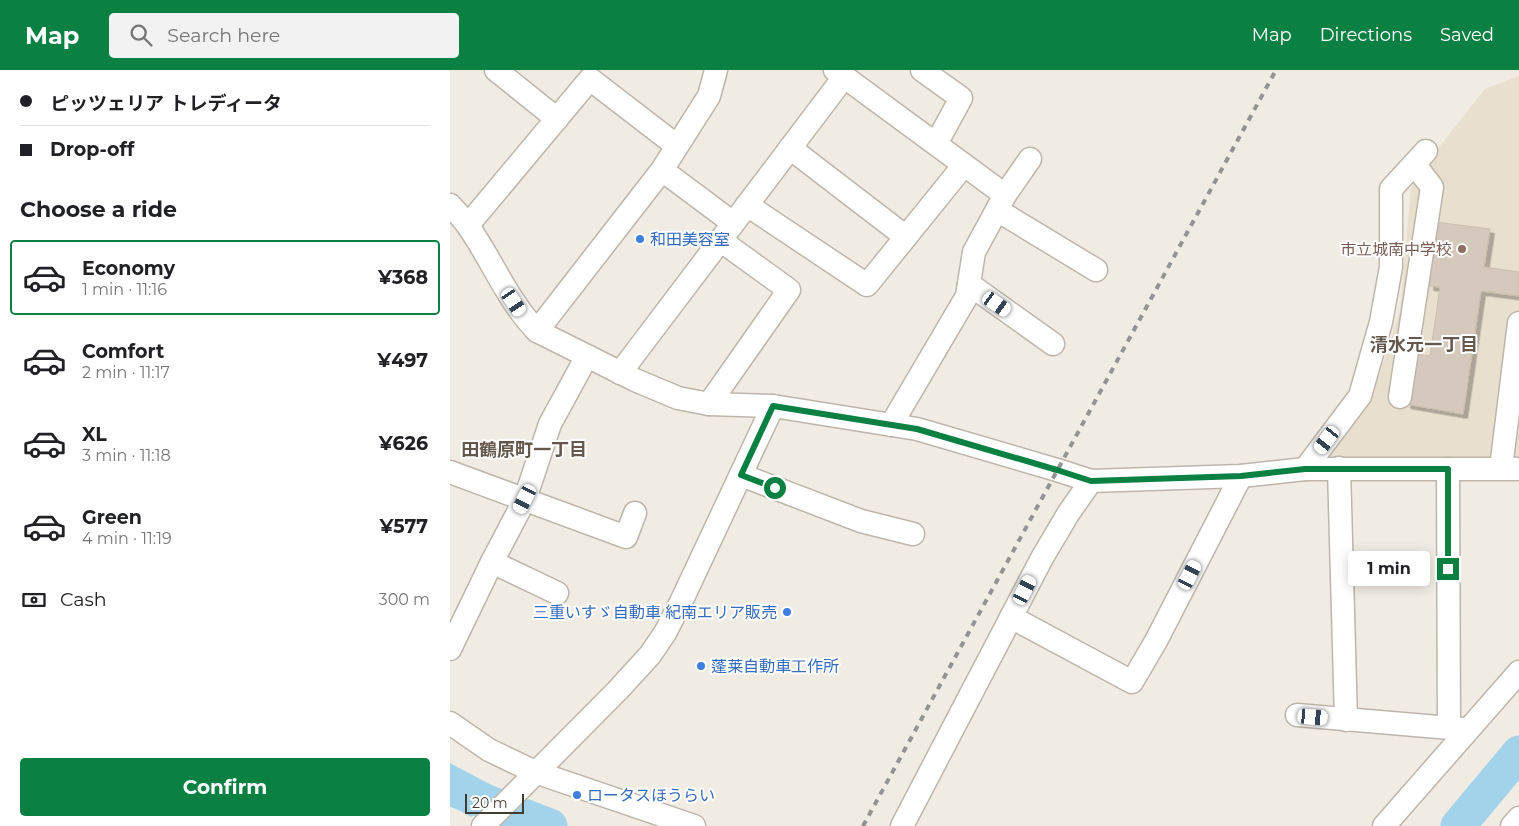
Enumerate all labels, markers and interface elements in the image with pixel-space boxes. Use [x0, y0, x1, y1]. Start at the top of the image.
search box [109, 13, 459, 58]
text: Map [25, 21, 79, 50]
icon: search [127, 21, 155, 49]
text: Search here [167, 24, 280, 47]
text: Map [1252, 24, 1292, 46]
text: Directions [1320, 24, 1412, 46]
text: Saved [1440, 24, 1494, 46]
text: ピッツェリア トレディータ [50, 92, 282, 115]
text: Drop-off [50, 138, 134, 161]
text: Choose a ride [20, 196, 177, 223]
place label: 和田美容室 [650, 230, 730, 249]
marker: 和田美容室 [634, 233, 646, 245]
place label: 市立城南中学校 [1340, 240, 1452, 259]
marker: 市立城南中学校 [1456, 243, 1468, 255]
icon: car [22, 255, 67, 300]
text: Economy [82, 257, 175, 280]
text: ¥368 [378, 266, 428, 289]
text: 1 min · 11:16 [82, 280, 167, 299]
car [499, 285, 528, 319]
car [980, 289, 1013, 319]
district label: 清水元一丁目 [1370, 334, 1478, 356]
icon: car [22, 338, 67, 383]
text: Comfort [82, 340, 164, 363]
text: ¥497 [377, 349, 428, 372]
text: 2 min · 11:17 [82, 363, 170, 382]
icon: car [22, 421, 67, 466]
text: XL [82, 423, 107, 446]
car [1311, 424, 1342, 456]
text: ¥626 [379, 432, 428, 455]
district label: 田鶴原町一丁目 [461, 439, 587, 461]
text: 3 min · 11:18 [82, 446, 171, 465]
route start [764, 477, 786, 499]
car [511, 482, 538, 516]
icon: car [22, 504, 67, 549]
text: Green [82, 506, 142, 529]
text: ¥577 [379, 515, 428, 538]
text: 4 min · 11:19 [82, 529, 172, 548]
callout: 1 min [1348, 552, 1430, 586]
car [1176, 558, 1203, 592]
route end [1437, 558, 1459, 580]
text: 1 min [1367, 559, 1411, 578]
car [1011, 573, 1038, 607]
icon: cash [20, 586, 48, 614]
text: Cash [60, 588, 107, 611]
text: 300 m [379, 590, 430, 609]
place label: 三重いすゞ自動車 紀南エリア販売 [533, 603, 777, 622]
marker: 三重いすゞ自動車 紀南エリア販売 [781, 606, 793, 618]
place label: 蓬莱自動車工作所 [711, 657, 839, 676]
marker: 蓬莱自動車工作所 [695, 660, 707, 672]
car [1297, 708, 1328, 726]
button: Confirm [20, 758, 430, 816]
place label: ロータスほうらい [587, 786, 715, 805]
marker: ロータスほうらい [571, 789, 583, 801]
scale bar [465, 791, 524, 814]
text: 20 m [472, 794, 508, 812]

